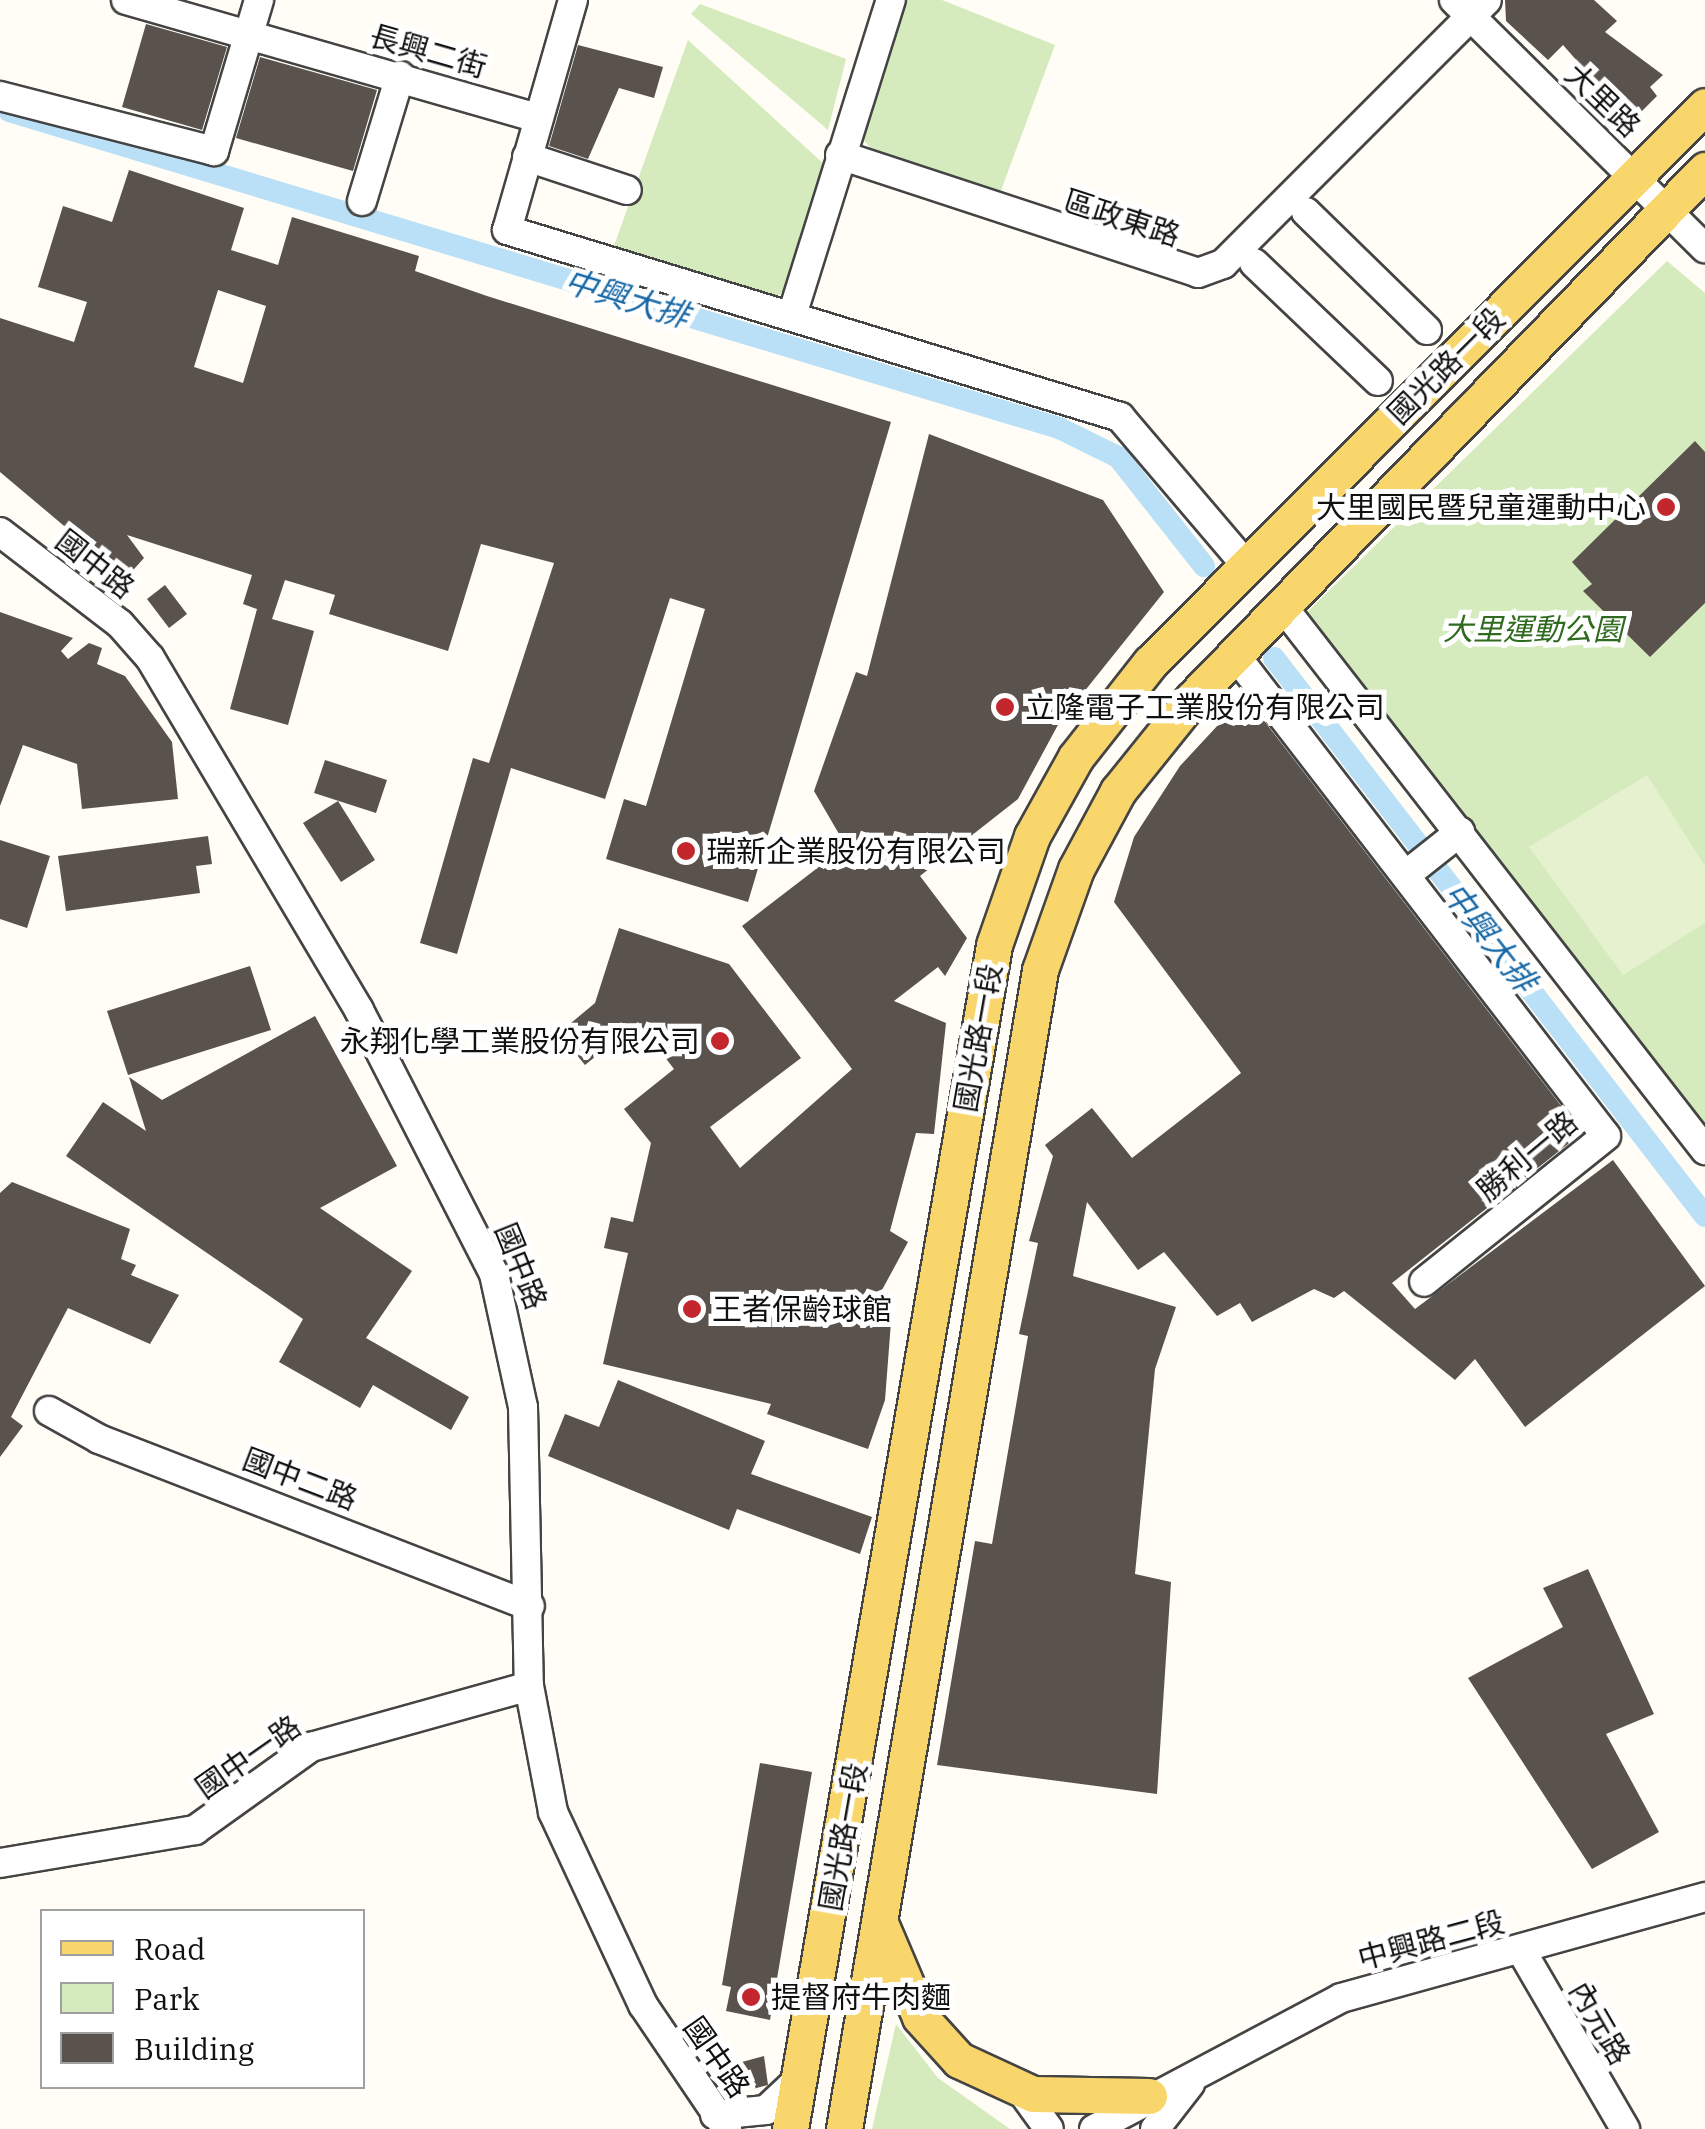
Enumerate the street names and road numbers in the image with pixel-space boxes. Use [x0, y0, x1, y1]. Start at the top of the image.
street label: 長興二街 [365, 17, 491, 85]
street label: 大里路 [1558, 56, 1648, 144]
street label: 區政東路 [1059, 182, 1185, 254]
street label: 國光路一段 [1380, 300, 1512, 432]
street label: 國中路 [48, 522, 142, 606]
street label: 國光路一段 [947, 961, 1009, 1115]
street label: 勝利一路 [1469, 1104, 1585, 1208]
street label: 國中路 [487, 1218, 555, 1314]
street label: 國中二路 [238, 1441, 362, 1517]
street label: 國中一路 [189, 1708, 307, 1806]
street label: 國光路一段 [812, 1760, 874, 1914]
street label: 中興路二段 [1354, 1903, 1508, 1977]
street label: 內元路 [1562, 1975, 1638, 2071]
street label: 國中路 [676, 2010, 758, 2104]

